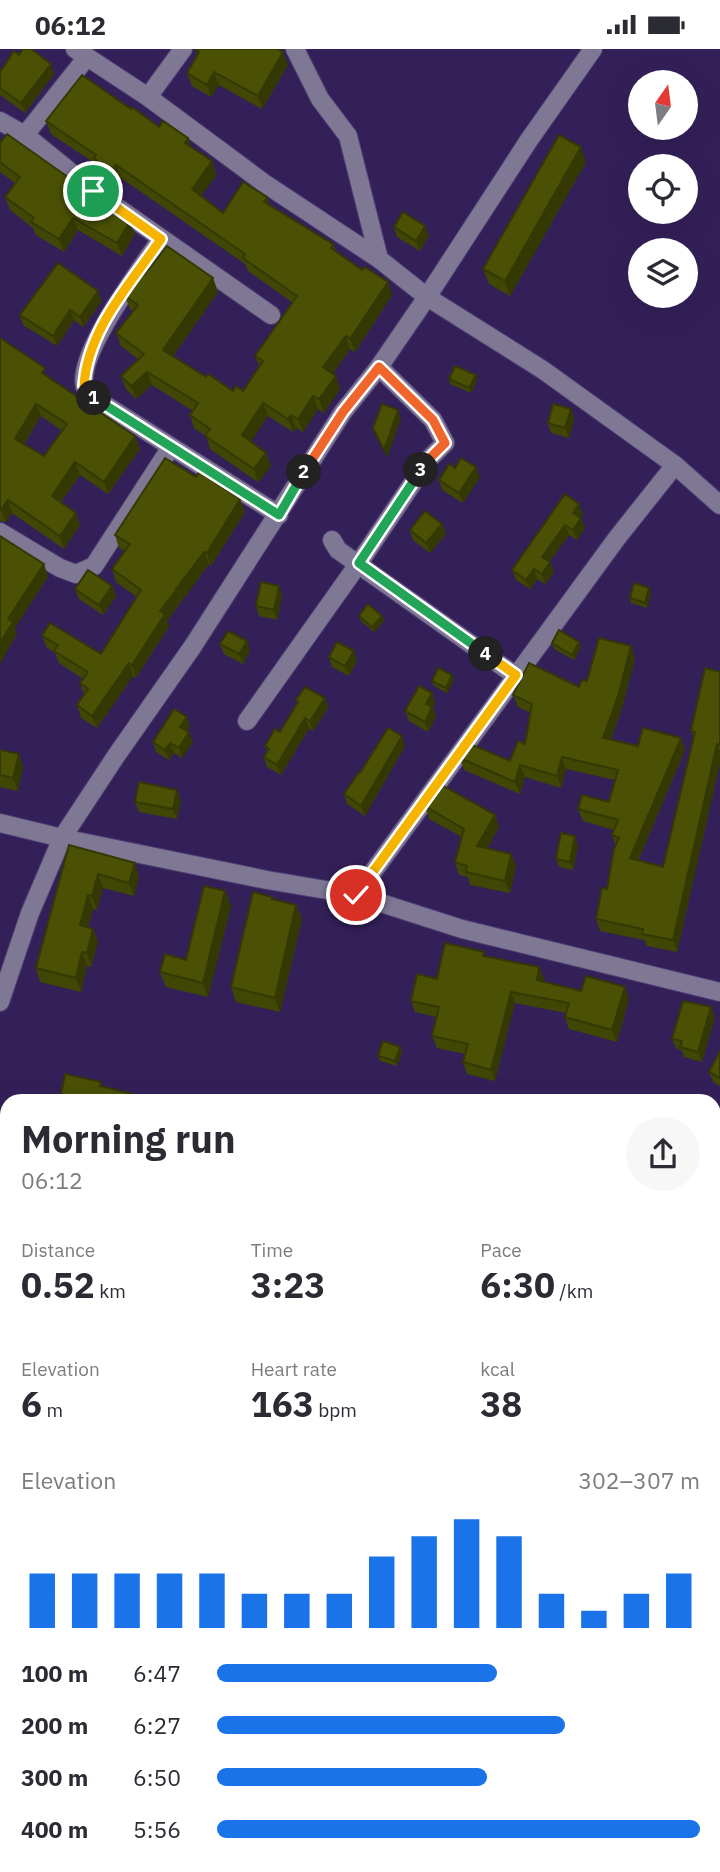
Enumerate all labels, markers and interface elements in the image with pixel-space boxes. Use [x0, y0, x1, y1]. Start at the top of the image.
text: 06:12 [35, 8, 106, 42]
north arrow [628, 70, 698, 140]
map controls [628, 70, 698, 308]
button: locate [628, 154, 698, 224]
pin [63, 161, 123, 221]
icon: arrive [74, 172, 112, 210]
button: layers [628, 238, 698, 308]
pin: 1 [76, 381, 112, 415]
text: 1 [88, 385, 99, 409]
pin: 3 [404, 453, 438, 487]
pin: 2 [286, 455, 322, 489]
text: 3 [415, 457, 426, 481]
text: 2 [298, 459, 309, 483]
pin: 4 [468, 637, 504, 671]
text: 4 [480, 641, 491, 665]
pin [326, 865, 386, 925]
icon: check [337, 876, 375, 914]
text: Morning run [21, 1114, 236, 1163]
button: share [626, 1117, 700, 1191]
text: 06:12 [21, 1165, 83, 1195]
text: Distance [21, 1238, 95, 1262]
text: Time [251, 1238, 293, 1262]
text: Pace [480, 1238, 522, 1262]
text: 0.52 [21, 1262, 95, 1308]
text: 3:23 [251, 1262, 325, 1308]
text: 6:30 [480, 1262, 555, 1308]
text: km [95, 1279, 126, 1303]
text: /km [555, 1279, 593, 1303]
text: Elevation [21, 1357, 100, 1381]
text: Heart rate [251, 1357, 337, 1381]
text: kcal [480, 1357, 515, 1381]
text: 6 [21, 1381, 42, 1427]
text: 163 [251, 1381, 314, 1427]
text: 38 [480, 1381, 522, 1427]
text: m [42, 1398, 63, 1422]
text: bpm [314, 1398, 357, 1422]
text: Elevation [21, 1465, 116, 1495]
text: 302–307 m [578, 1465, 700, 1495]
text: 100 m [21, 1658, 88, 1688]
text: 6:47 [133, 1658, 181, 1688]
text: 200 m [21, 1710, 88, 1740]
text: 6:27 [133, 1710, 181, 1740]
text: 300 m [21, 1762, 88, 1792]
text: 6:50 [133, 1762, 181, 1792]
text: 400 m [21, 1814, 88, 1844]
text: 5:56 [133, 1814, 181, 1844]

